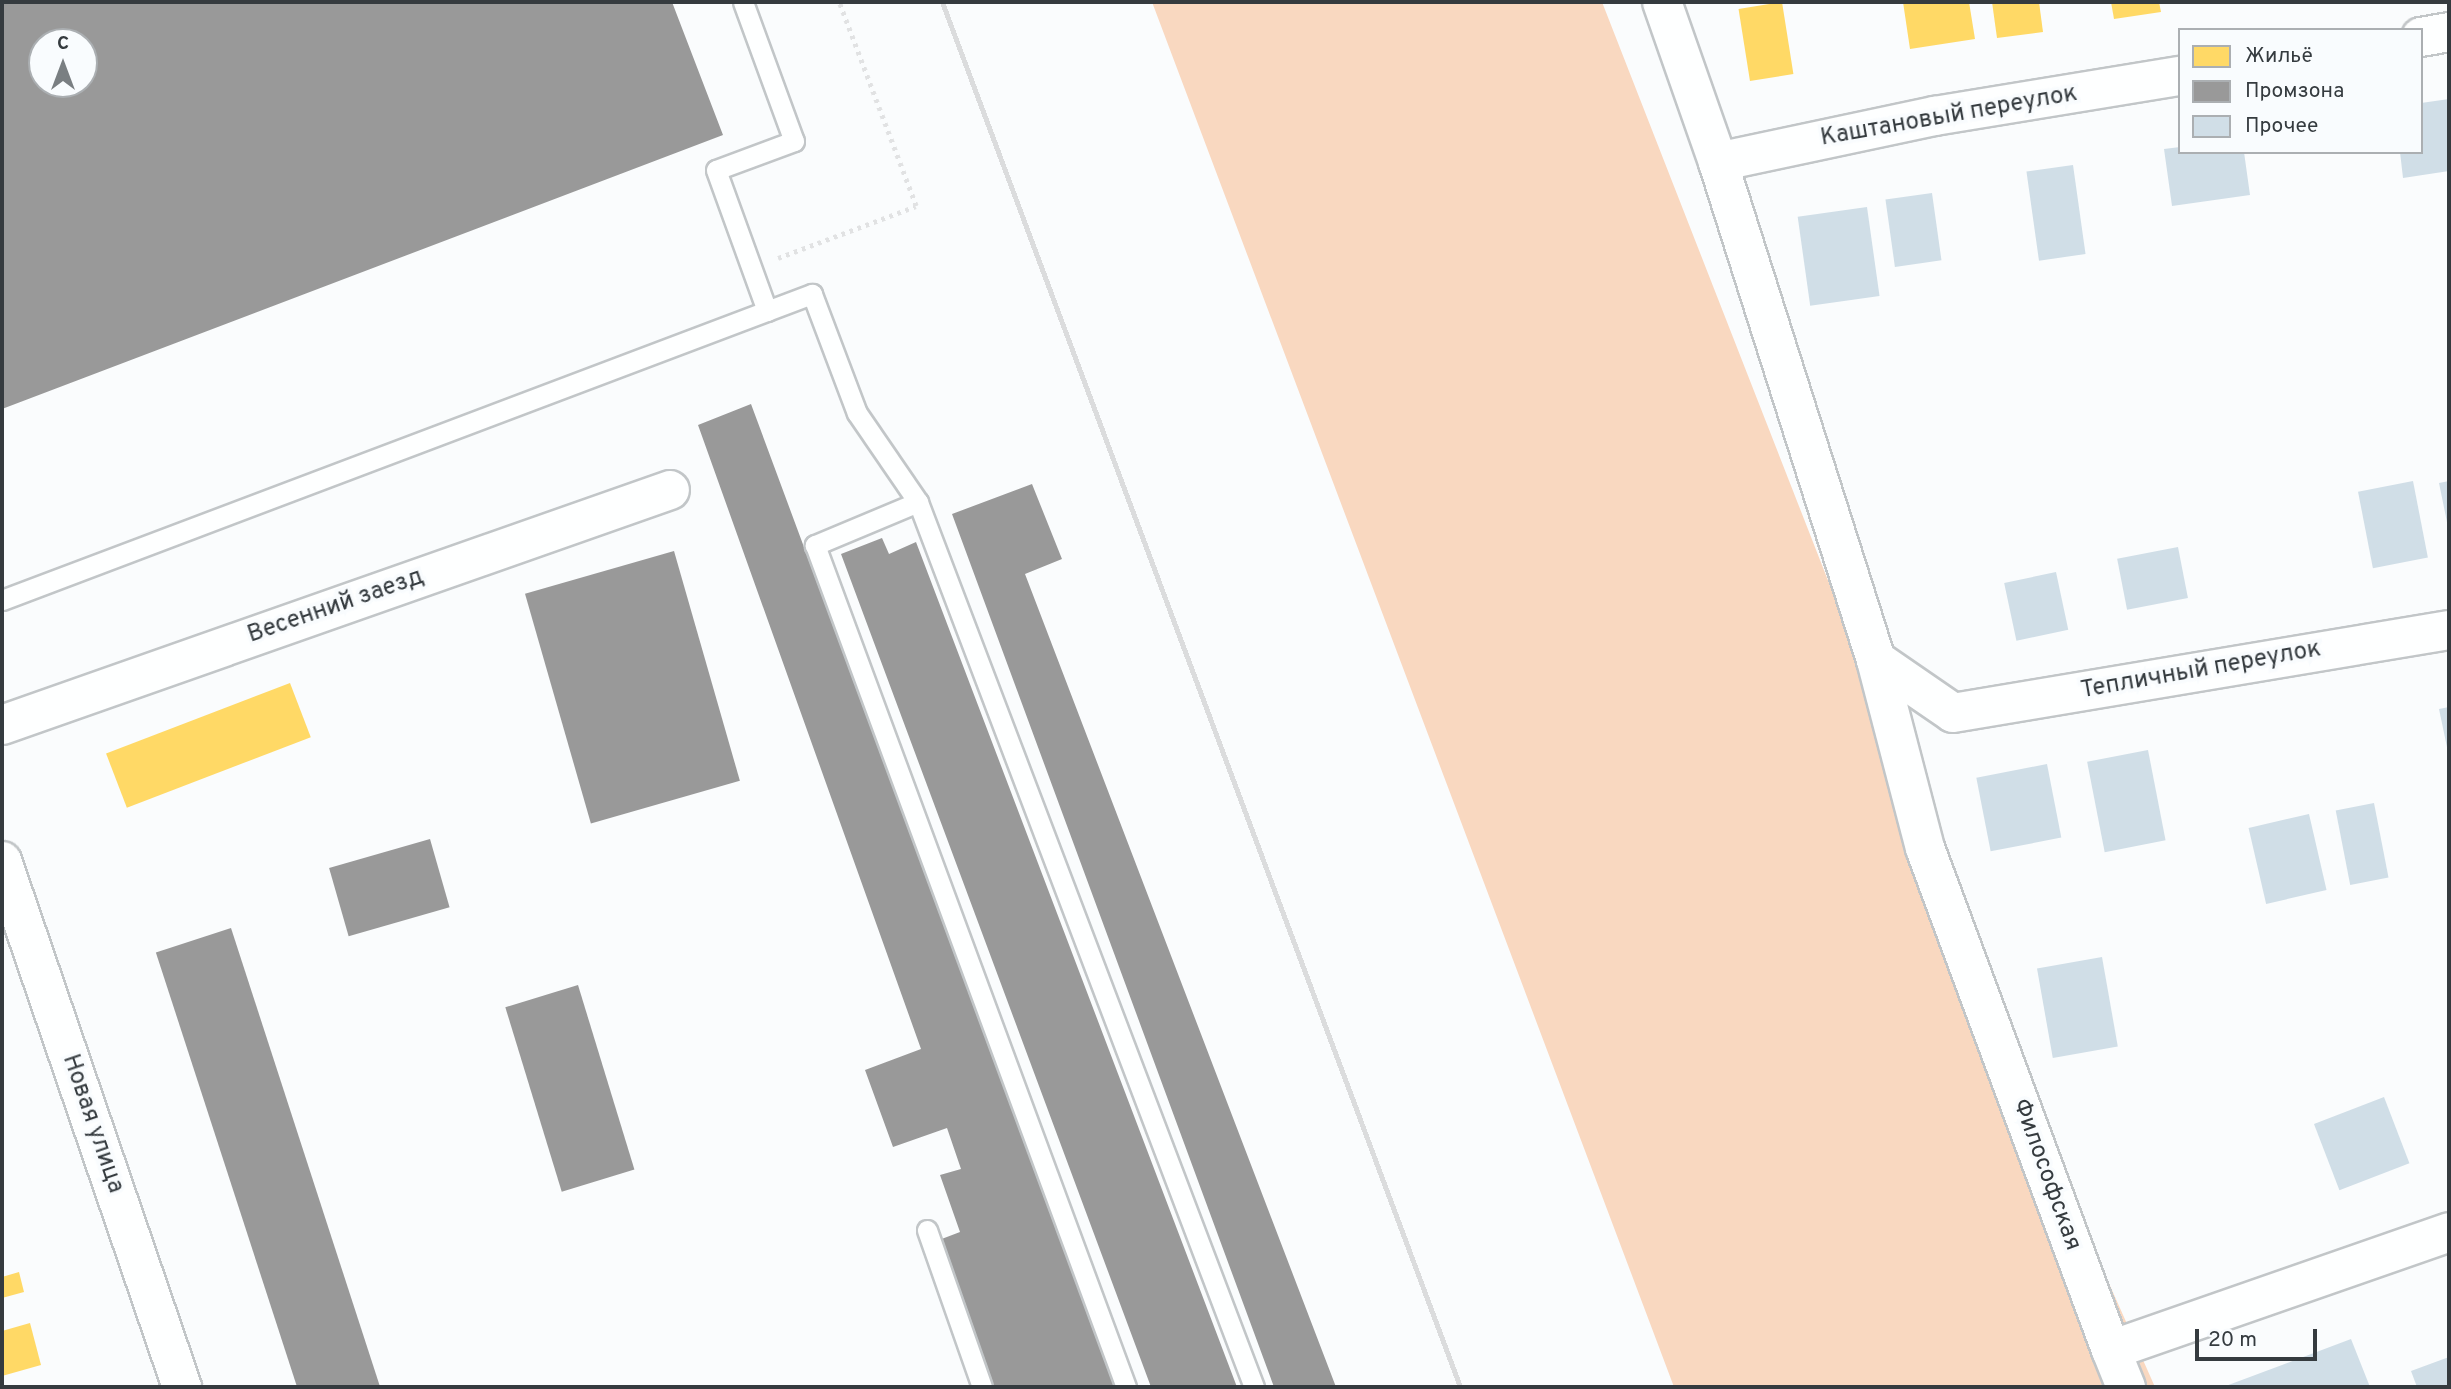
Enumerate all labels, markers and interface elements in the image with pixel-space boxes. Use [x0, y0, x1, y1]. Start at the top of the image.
north arrow [28, 28, 98, 98]
legend [2178, 28, 2423, 154]
text: С [57, 32, 69, 56]
text: Жильё [2245, 43, 2313, 70]
text: Промзона [2245, 78, 2344, 105]
street label: Каштановый переулок [1818, 80, 2080, 154]
text: Прочее [2245, 113, 2318, 140]
street label: Весенний заезд [244, 563, 428, 651]
street label: Тепличный переулок [2079, 636, 2323, 706]
street label: Новая улица [55, 1051, 129, 1197]
street label: Философская [2005, 1095, 2087, 1255]
scale bar [2199, 1316, 2322, 1360]
text: 20 m [2208, 1327, 2257, 1354]

